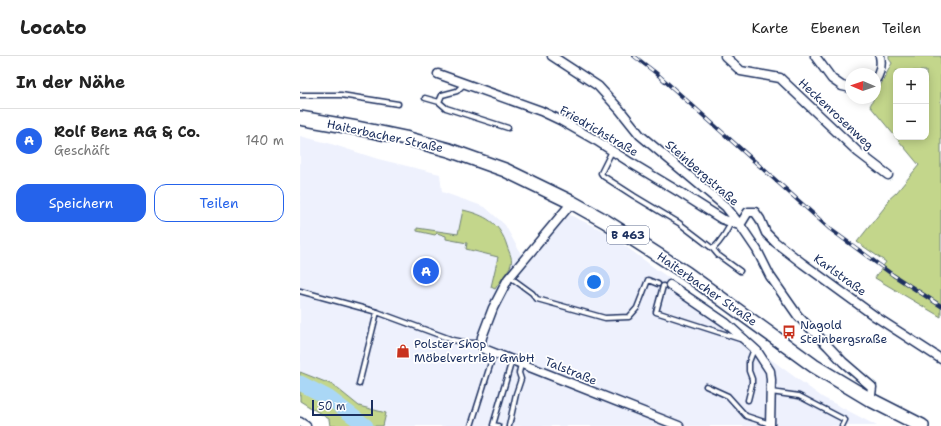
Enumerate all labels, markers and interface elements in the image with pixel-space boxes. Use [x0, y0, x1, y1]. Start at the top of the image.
text: Locato [20, 15, 87, 40]
text: Karte [752, 19, 789, 37]
text: Ebenen [811, 19, 860, 37]
text: Teilen [882, 19, 921, 37]
north arrow [845, 68, 881, 104]
map controls [893, 68, 929, 140]
button: + [893, 68, 929, 104]
text: In der Nähe [16, 71, 125, 93]
street label: Heckenrosenweg [795, 75, 877, 153]
street label: Friedrichstraße [557, 102, 641, 160]
button: − [893, 104, 929, 140]
street label: Haiterbacher Straße [325, 116, 445, 156]
text: Rolf Benz AG & Co. [54, 122, 200, 142]
text: A [24, 132, 34, 149]
text: 140 m [245, 132, 284, 149]
street label: Steinbergstraße [662, 137, 742, 210]
text: Geschäft [54, 142, 110, 159]
button: Speichern [16, 184, 146, 222]
button: Teilen [154, 184, 284, 222]
road number: B 463 [607, 226, 649, 244]
street label: Haiterbacher Straße [654, 248, 760, 330]
street label: Karlstraße [810, 250, 870, 300]
pin: A [413, 256, 439, 286]
your location [584, 272, 604, 292]
place label: Nagold Steinbergsraße [800, 317, 888, 347]
bus stop icon: Nagold Steinbergsraße [781, 324, 797, 340]
place label: Polster Shop Möbelvertrieb GmbH [414, 336, 535, 366]
shop icon: Polster Shop Möbelvertrieb GmbH [395, 343, 411, 359]
street label: Talstraße [543, 353, 600, 389]
scale bar [312, 398, 373, 417]
text: 50 m [318, 399, 346, 414]

